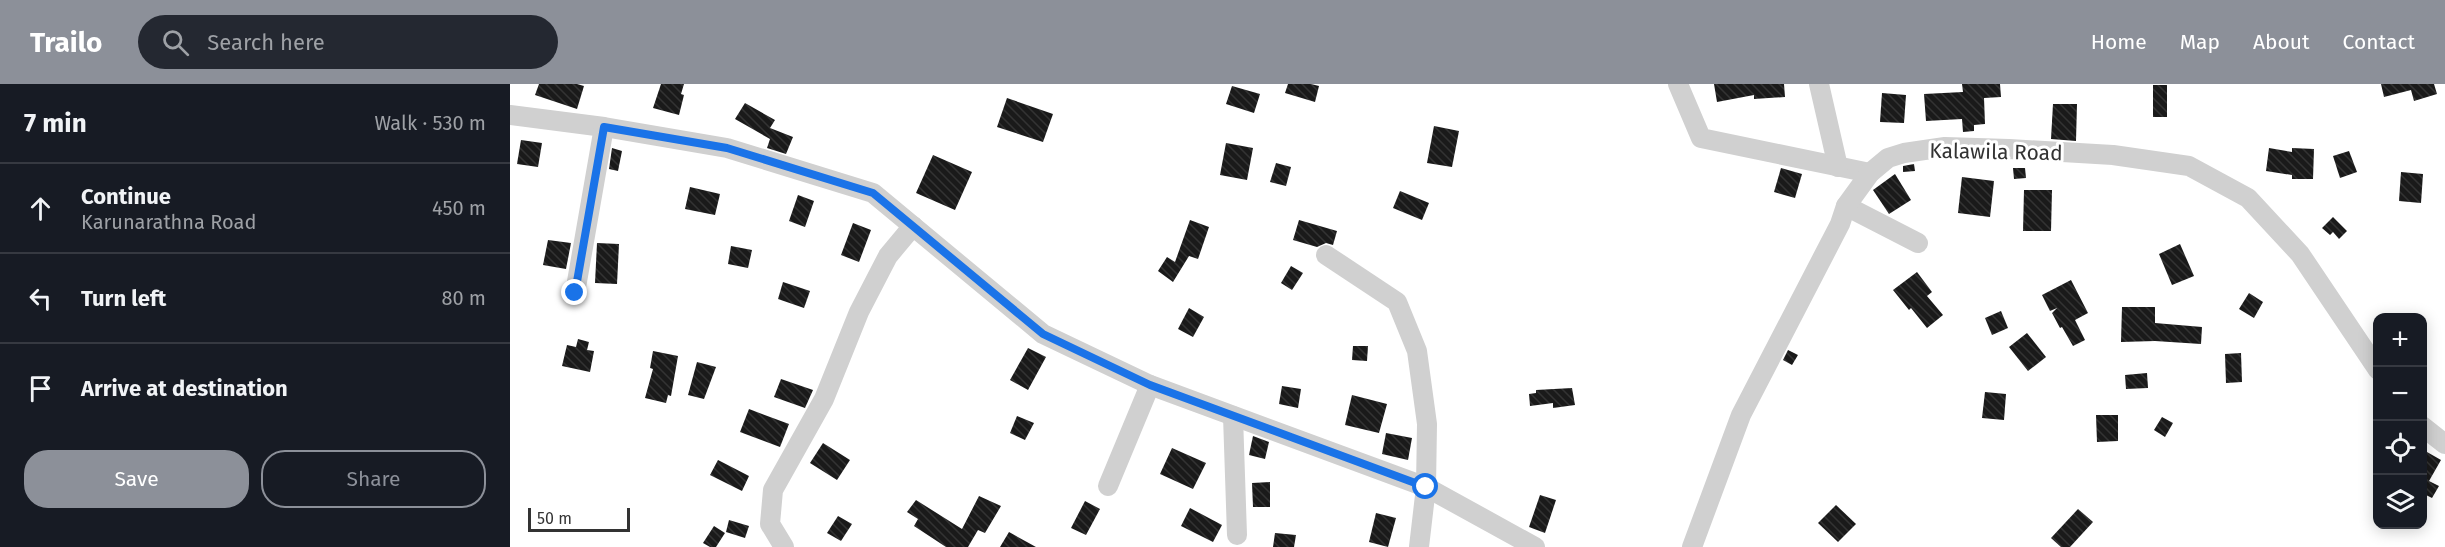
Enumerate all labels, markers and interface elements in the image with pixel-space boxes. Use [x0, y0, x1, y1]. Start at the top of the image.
search box [138, 15, 558, 69]
text: Trailo [30, 26, 102, 59]
icon: search [159, 26, 192, 59]
text: Search here [207, 29, 325, 56]
text: Home [2091, 29, 2147, 55]
text: Map [2180, 29, 2220, 55]
text: About [2253, 29, 2310, 55]
text: Contact [2343, 29, 2415, 55]
text: 7 min [24, 108, 87, 139]
text: Walk · 530 m [374, 111, 486, 135]
street label: Kalawila Road [1929, 138, 2063, 166]
text: Continue [81, 183, 171, 210]
icon: ahead [24, 192, 57, 225]
text: 450 m [432, 196, 486, 220]
text: Karunarathna Road [81, 210, 256, 234]
route end [561, 279, 587, 305]
icon: left [24, 282, 57, 315]
text: Turn left [81, 285, 166, 312]
text: 80 m [441, 286, 486, 310]
map controls [2373, 313, 2427, 529]
button: + [2373, 313, 2427, 367]
button: − [2373, 367, 2427, 421]
icon: arrive [24, 372, 57, 405]
text: Arrive at destination [81, 375, 288, 402]
button: locate [2373, 421, 2427, 475]
button: Save [24, 450, 249, 508]
button: Share [261, 450, 486, 508]
route start [1412, 473, 1438, 499]
button: layers [2373, 475, 2427, 529]
scale bar [528, 505, 630, 532]
text: 50 m [537, 509, 572, 528]

